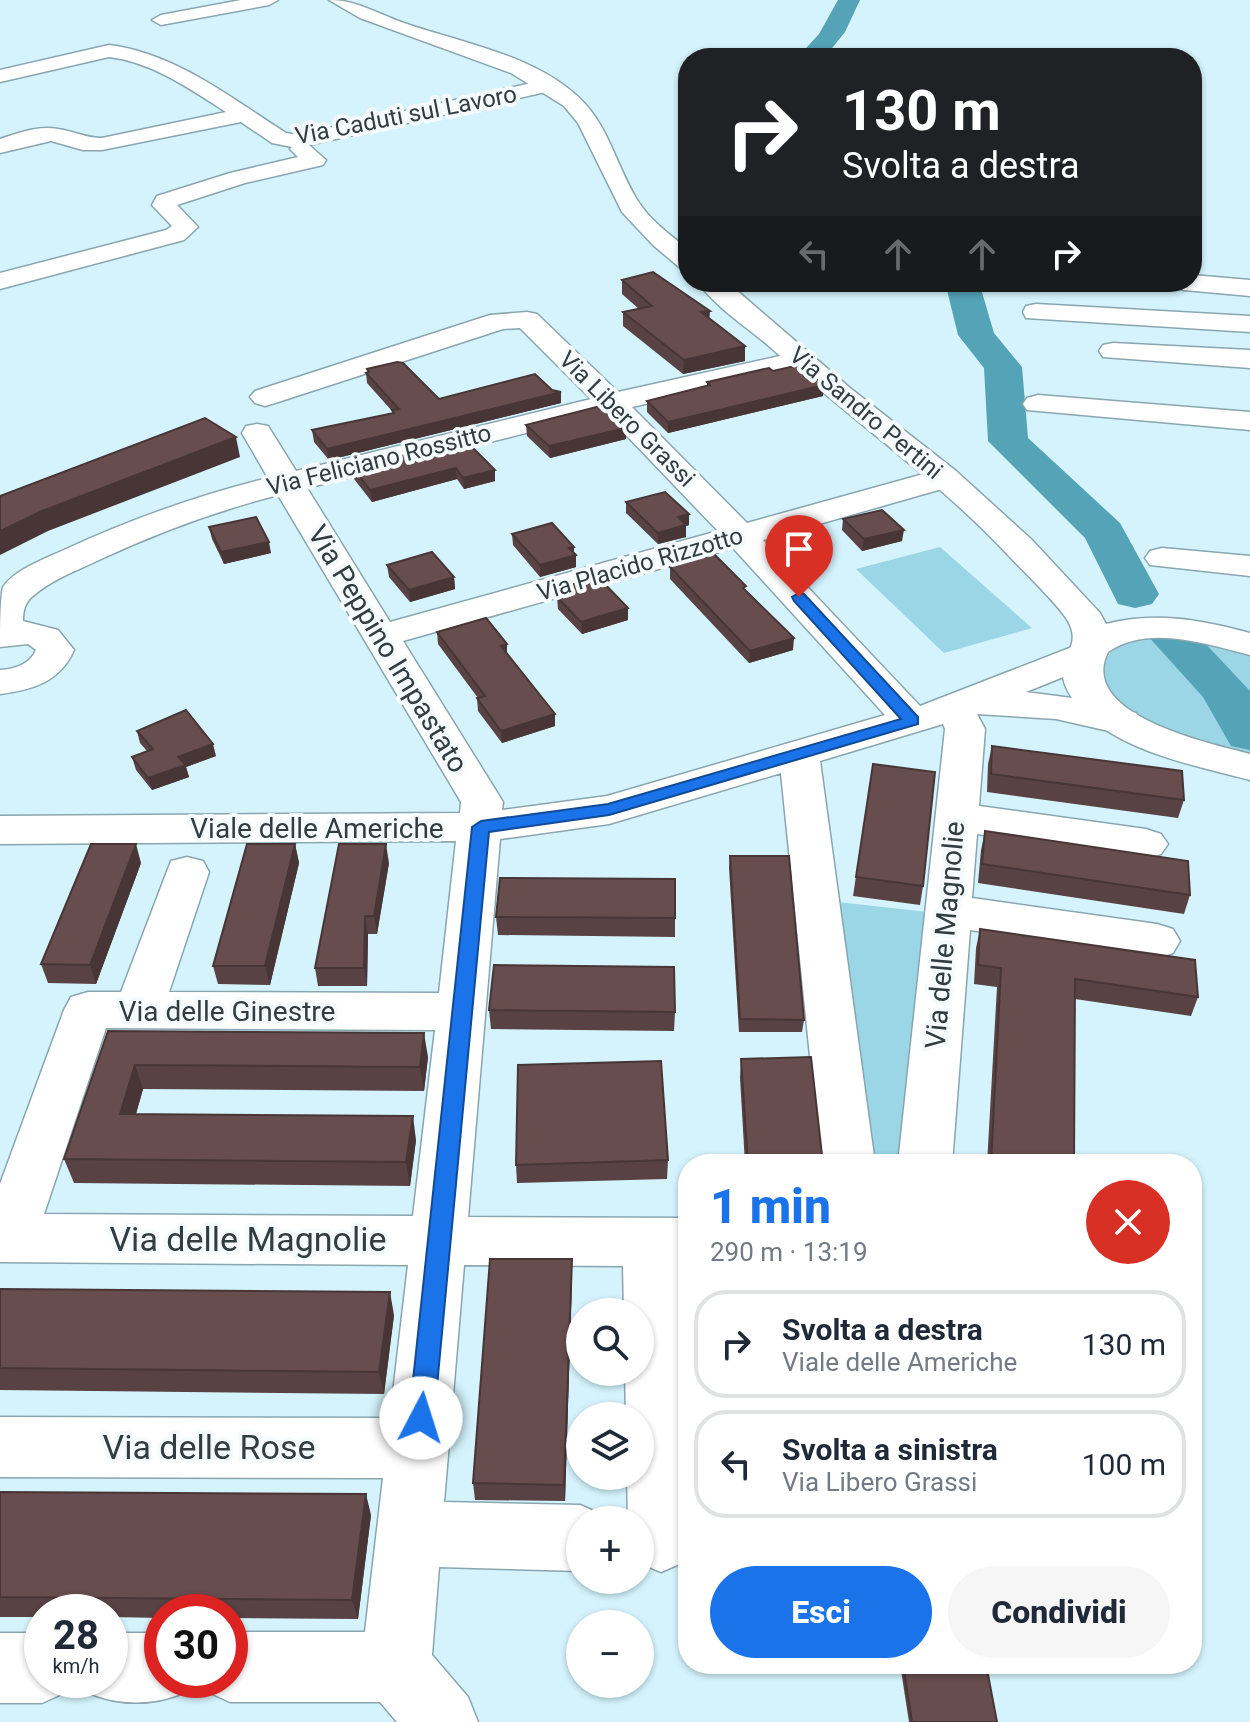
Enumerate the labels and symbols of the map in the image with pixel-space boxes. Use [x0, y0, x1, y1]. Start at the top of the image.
street label: Via Caduti sul Lavoro [293, 80, 519, 150]
street label: Via Sandro Pertini [784, 341, 948, 485]
street label: Via Libero Grassi [553, 345, 701, 493]
street label: Via Feliciano Rossitto [264, 419, 494, 501]
pin [765, 515, 833, 597]
street label: Via Peppino Impastato [301, 519, 475, 779]
street label: Via Placido Rizzotto [534, 521, 746, 607]
street label: Viale delle Americhe [190, 812, 444, 845]
street label: Via delle Magnolie [919, 820, 971, 1050]
street label: Via delle Ginestre [119, 995, 335, 1028]
street label: Via delle Magnolie [109, 1219, 387, 1259]
position arrow [379, 1376, 463, 1460]
street label: Via delle Rose [103, 1427, 315, 1467]
speed limit sign: 30 [144, 1594, 248, 1698]

